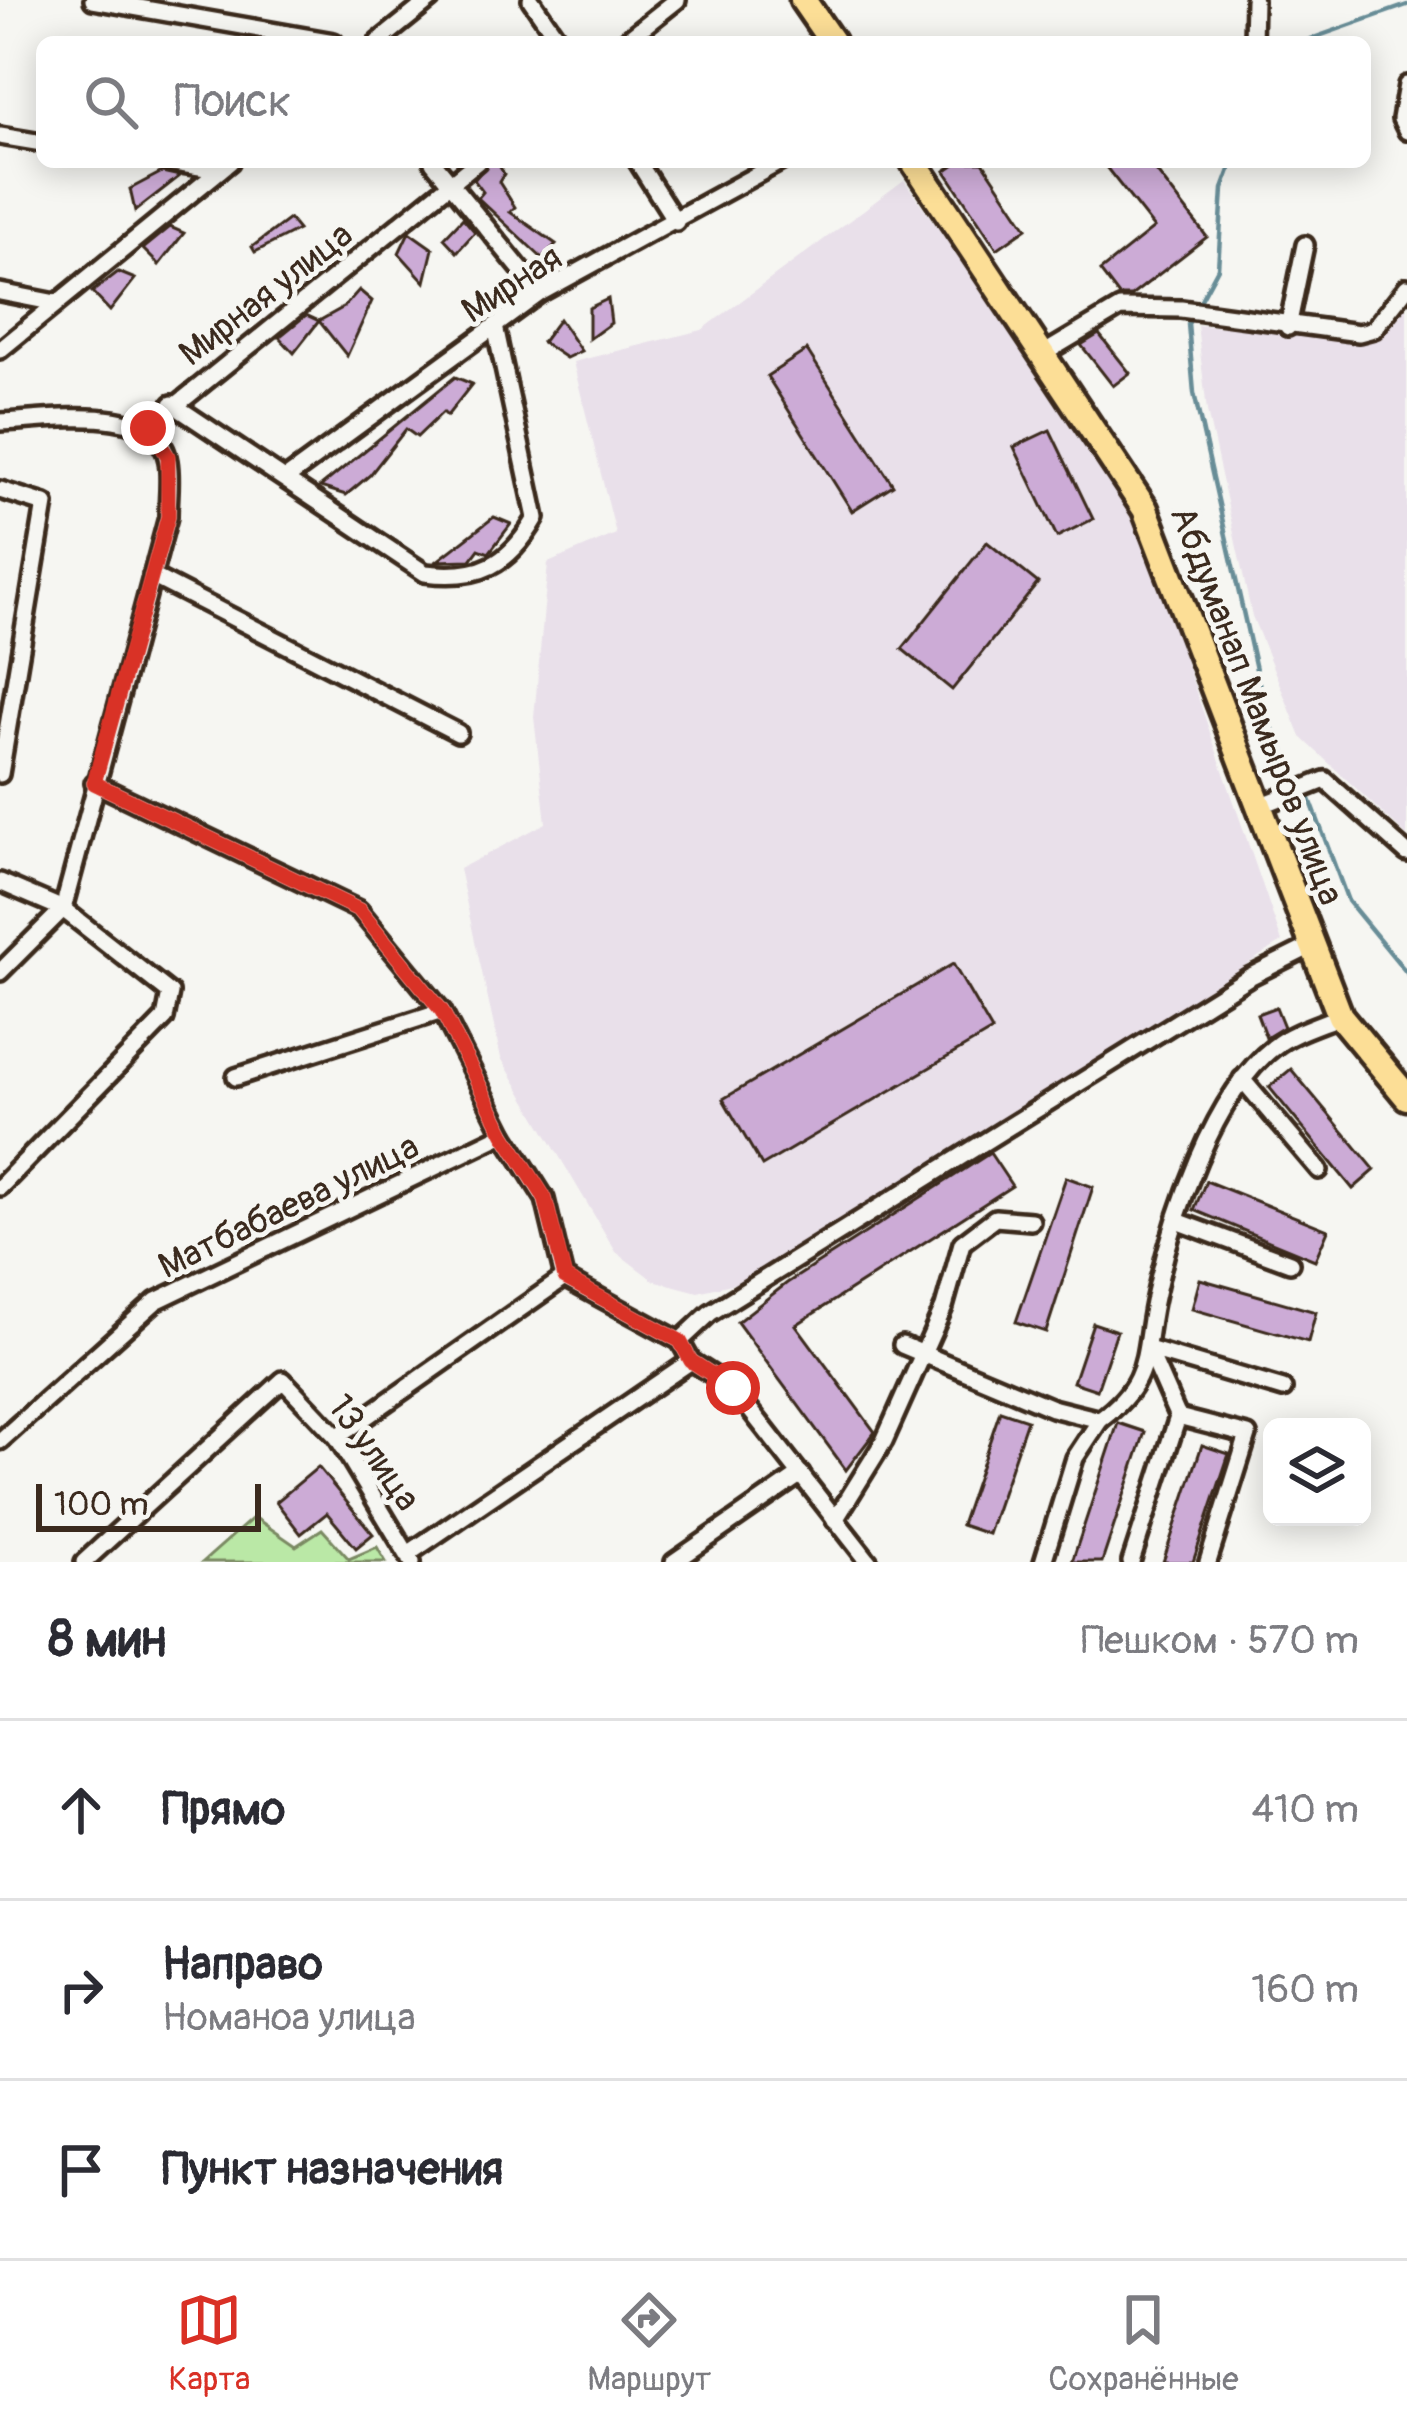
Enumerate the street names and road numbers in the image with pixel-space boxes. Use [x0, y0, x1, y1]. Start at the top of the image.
street label: Мирная улица [170, 212, 362, 376]
street label: Мирная [453, 235, 570, 333]
street label: Абдуманап Мамыров улица [1160, 500, 1353, 911]
street label: Матбабаева улица [151, 1124, 426, 1289]
street label: 13 улица [318, 1386, 430, 1520]

